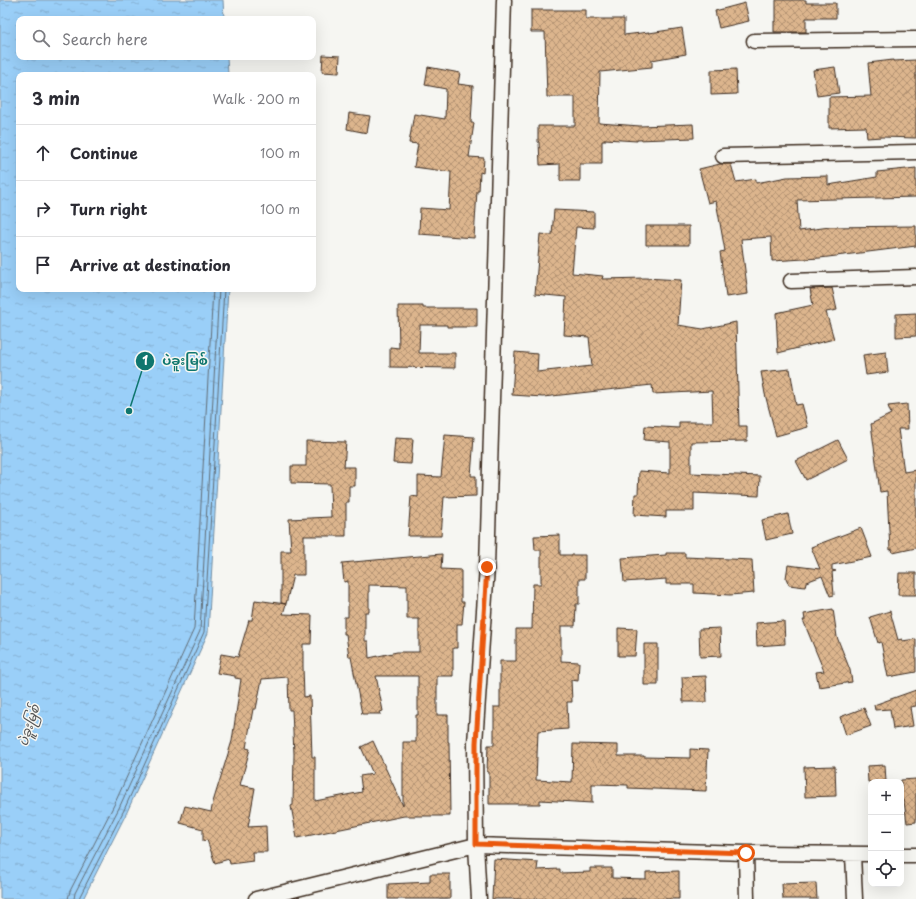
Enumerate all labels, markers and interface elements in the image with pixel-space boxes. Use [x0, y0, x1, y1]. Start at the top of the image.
search box [16, 16, 316, 60]
icon: search [30, 27, 52, 49]
text: Search here [62, 27, 148, 50]
text: 3 min [32, 85, 80, 111]
text: Walk · 200 m [212, 89, 300, 108]
text: Continue [70, 141, 138, 164]
icon: ahead [32, 142, 54, 164]
text: 100 m [260, 143, 300, 162]
text: Turn right [70, 197, 147, 220]
icon: right [32, 198, 54, 220]
text: 100 m [260, 199, 300, 218]
text: Arrive at destination [70, 253, 231, 276]
icon: arrive [32, 254, 54, 276]
callout: ပဲခူးမြစ် [135, 348, 216, 373]
text: ပဲခူးမြစ် [162, 350, 208, 372]
text: 1 [142, 351, 148, 369]
route end [478, 558, 496, 576]
water label: ပဲခူးမြစ် [12, 700, 47, 749]
map controls [868, 779, 904, 887]
button: + [868, 779, 904, 815]
button: − [868, 815, 904, 851]
route start [737, 844, 755, 862]
button: locate [868, 851, 904, 887]

